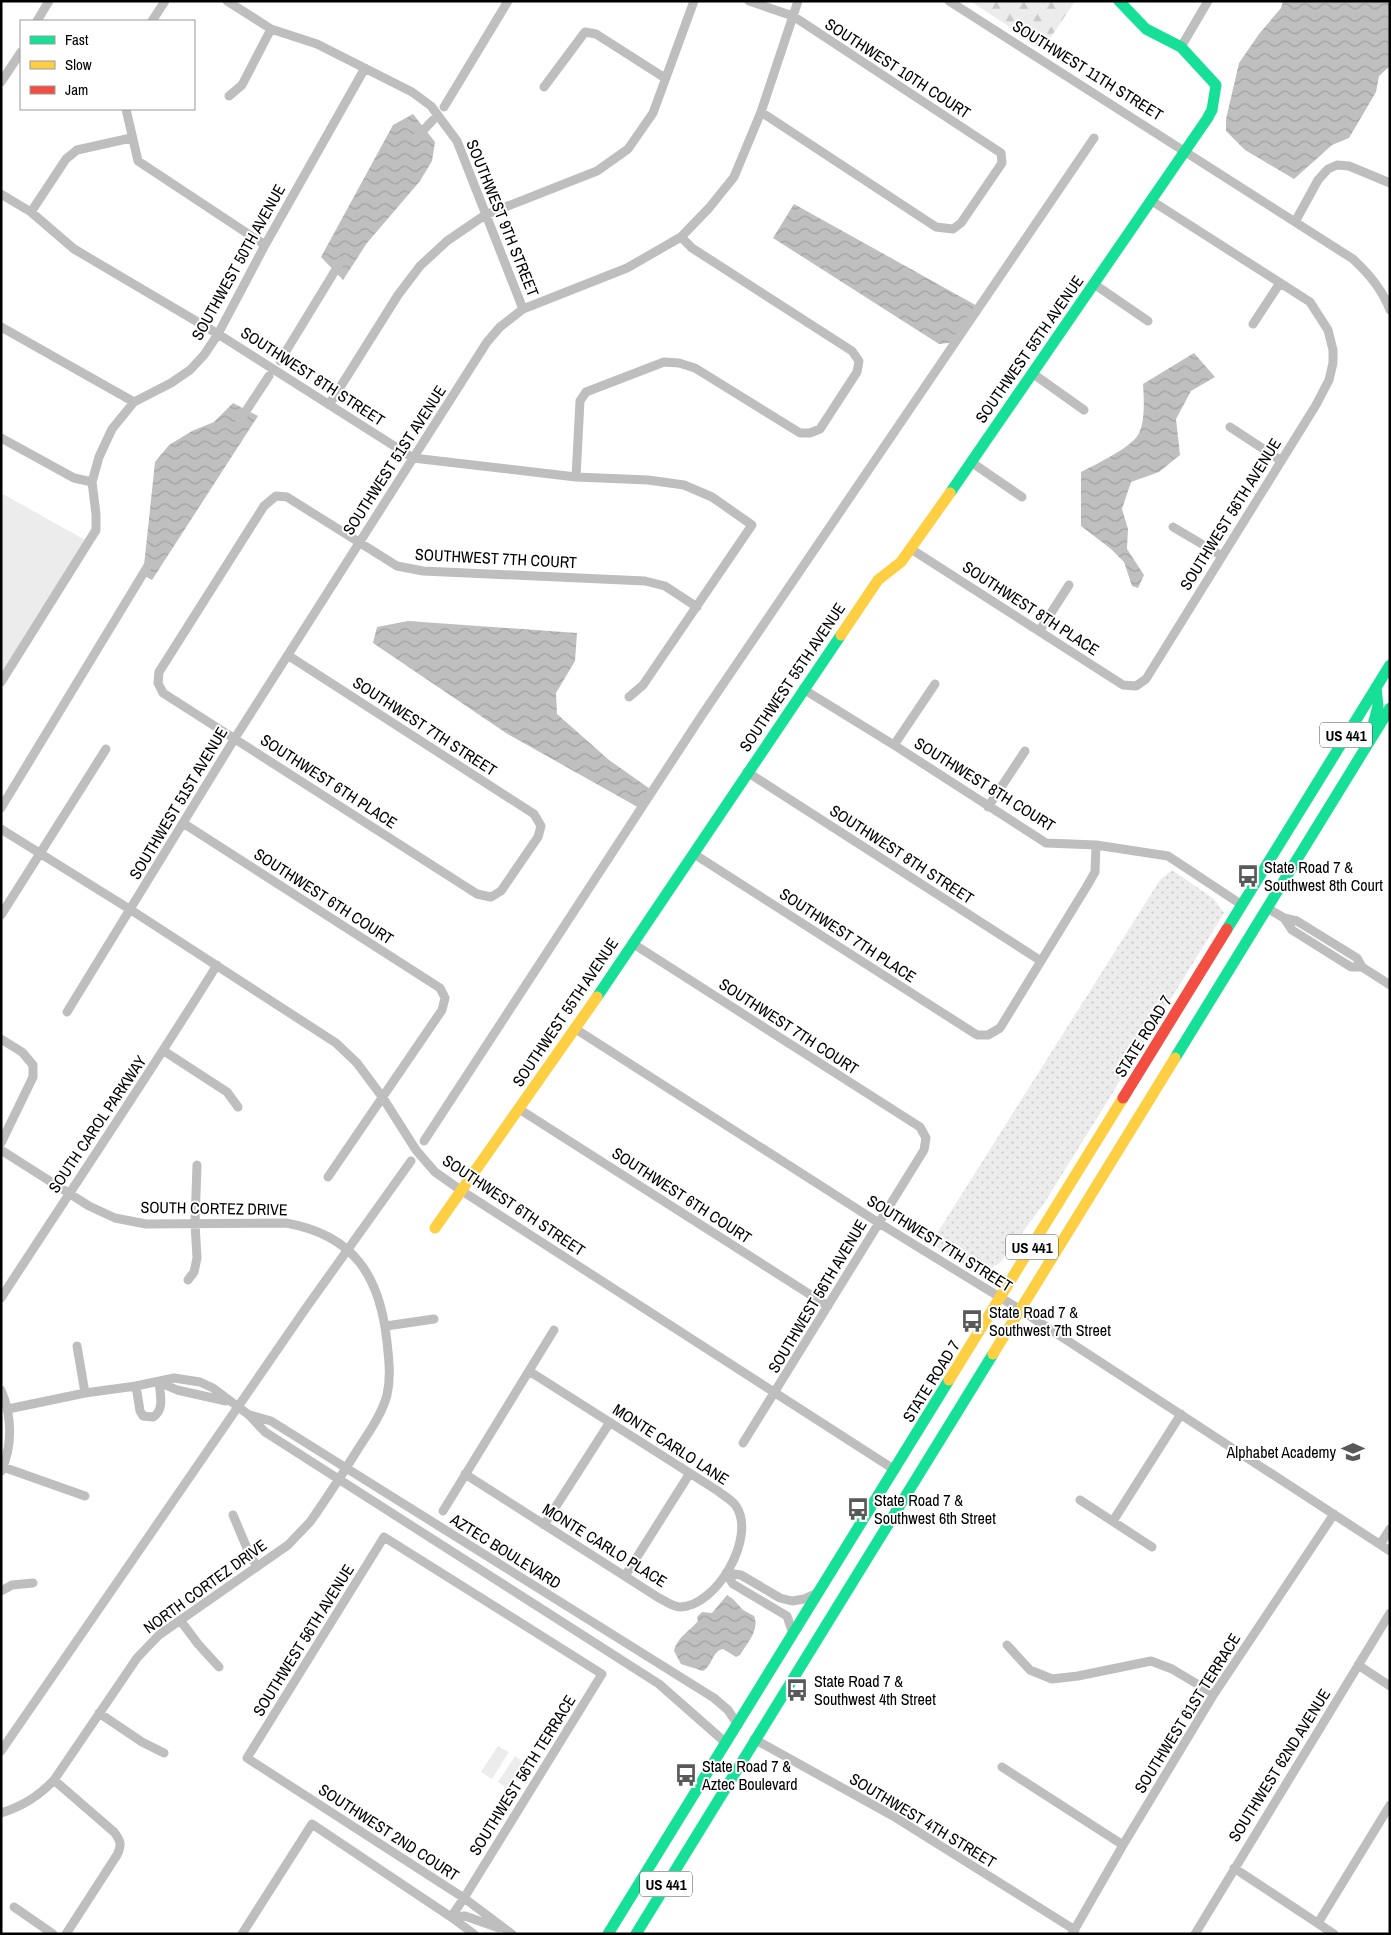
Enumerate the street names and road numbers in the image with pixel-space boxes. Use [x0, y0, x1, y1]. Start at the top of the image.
street label: SOUTHWEST 10TH COURT [821, 13, 975, 123]
street label: SOUTHWEST 11TH STREET [1008, 15, 1168, 125]
street label: SOUTHWEST 9TH STREET [461, 136, 545, 300]
street label: SOUTHWEST 50TH AVENUE [186, 180, 290, 344]
street label: SOUTHWEST 55TH AVENUE [970, 271, 1088, 427]
street label: SOUTHWEST 8TH STREET [237, 321, 389, 431]
street label: SOUTHWEST 51ST AVENUE [337, 381, 451, 539]
street label: SOUTHWEST 56TH AVENUE [1174, 434, 1286, 594]
street label: SOUTHWEST 7TH COURT [414, 543, 578, 573]
street label: SOUTHWEST 8TH PLACE [958, 556, 1104, 660]
street label: SOUTHWEST 55TH AVENUE [734, 598, 850, 756]
street label: SOUTHWEST 7TH STREET [349, 671, 501, 781]
road number: US 441 [1320, 722, 1372, 748]
street label: SOUTHWEST 51ST AVENUE [124, 723, 232, 883]
street label: SOUTHWEST 6TH PLACE [256, 729, 402, 833]
street label: SOUTHWEST 8TH COURT [910, 732, 1060, 836]
street label: SOUTHWEST 8TH STREET [826, 799, 978, 909]
street label: SOUTHWEST 6TH COURT [250, 843, 398, 949]
street label: SOUTHWEST 7TH PLACE [775, 883, 921, 987]
street label: SOUTHWEST 55TH AVENUE [507, 933, 623, 1091]
street label: SOUTHWEST 7TH COURT [715, 973, 863, 1079]
street label: STATE ROAD 7 [1109, 991, 1177, 1081]
street label: SOUTH CAROL PARKWAY [43, 1051, 151, 1197]
street label: SOUTHWEST 6TH COURT [608, 1142, 756, 1248]
street label: SOUTHWEST 6TH STREET [438, 1149, 590, 1261]
street label: SOUTHWEST 7TH STREET [863, 1189, 1017, 1297]
street label: SOUTH CORTEZ DRIVE [140, 1196, 288, 1220]
street label: SOUTHWEST 56TH AVENUE [762, 1215, 872, 1377]
road number: US 441 [1006, 1234, 1058, 1260]
street label: STATE ROAD 7 [897, 1336, 965, 1426]
street label: MONTE CARLO LANE [609, 1398, 733, 1490]
street label: MONTE CARLO PLACE [539, 1498, 671, 1592]
street label: AZTEC BOULEVARD [446, 1508, 566, 1594]
street label: NORTH CORTEZ DRIVE [139, 1534, 271, 1638]
street label: SOUTHWEST 56TH AVENUE [247, 1560, 359, 1720]
street label: SOUTHWEST 61ST TERRACE [1129, 1629, 1245, 1797]
street label: SOUTHWEST 62ND AVENUE [1223, 1684, 1335, 1846]
street label: SOUTHWEST 56TH TERRACE [464, 1691, 580, 1859]
street label: SOUTHWEST 4TH STREET [846, 1767, 1000, 1873]
street label: SOUTHWEST 2ND COURT [314, 1778, 464, 1886]
road number: US 441 [640, 1872, 692, 1896]

